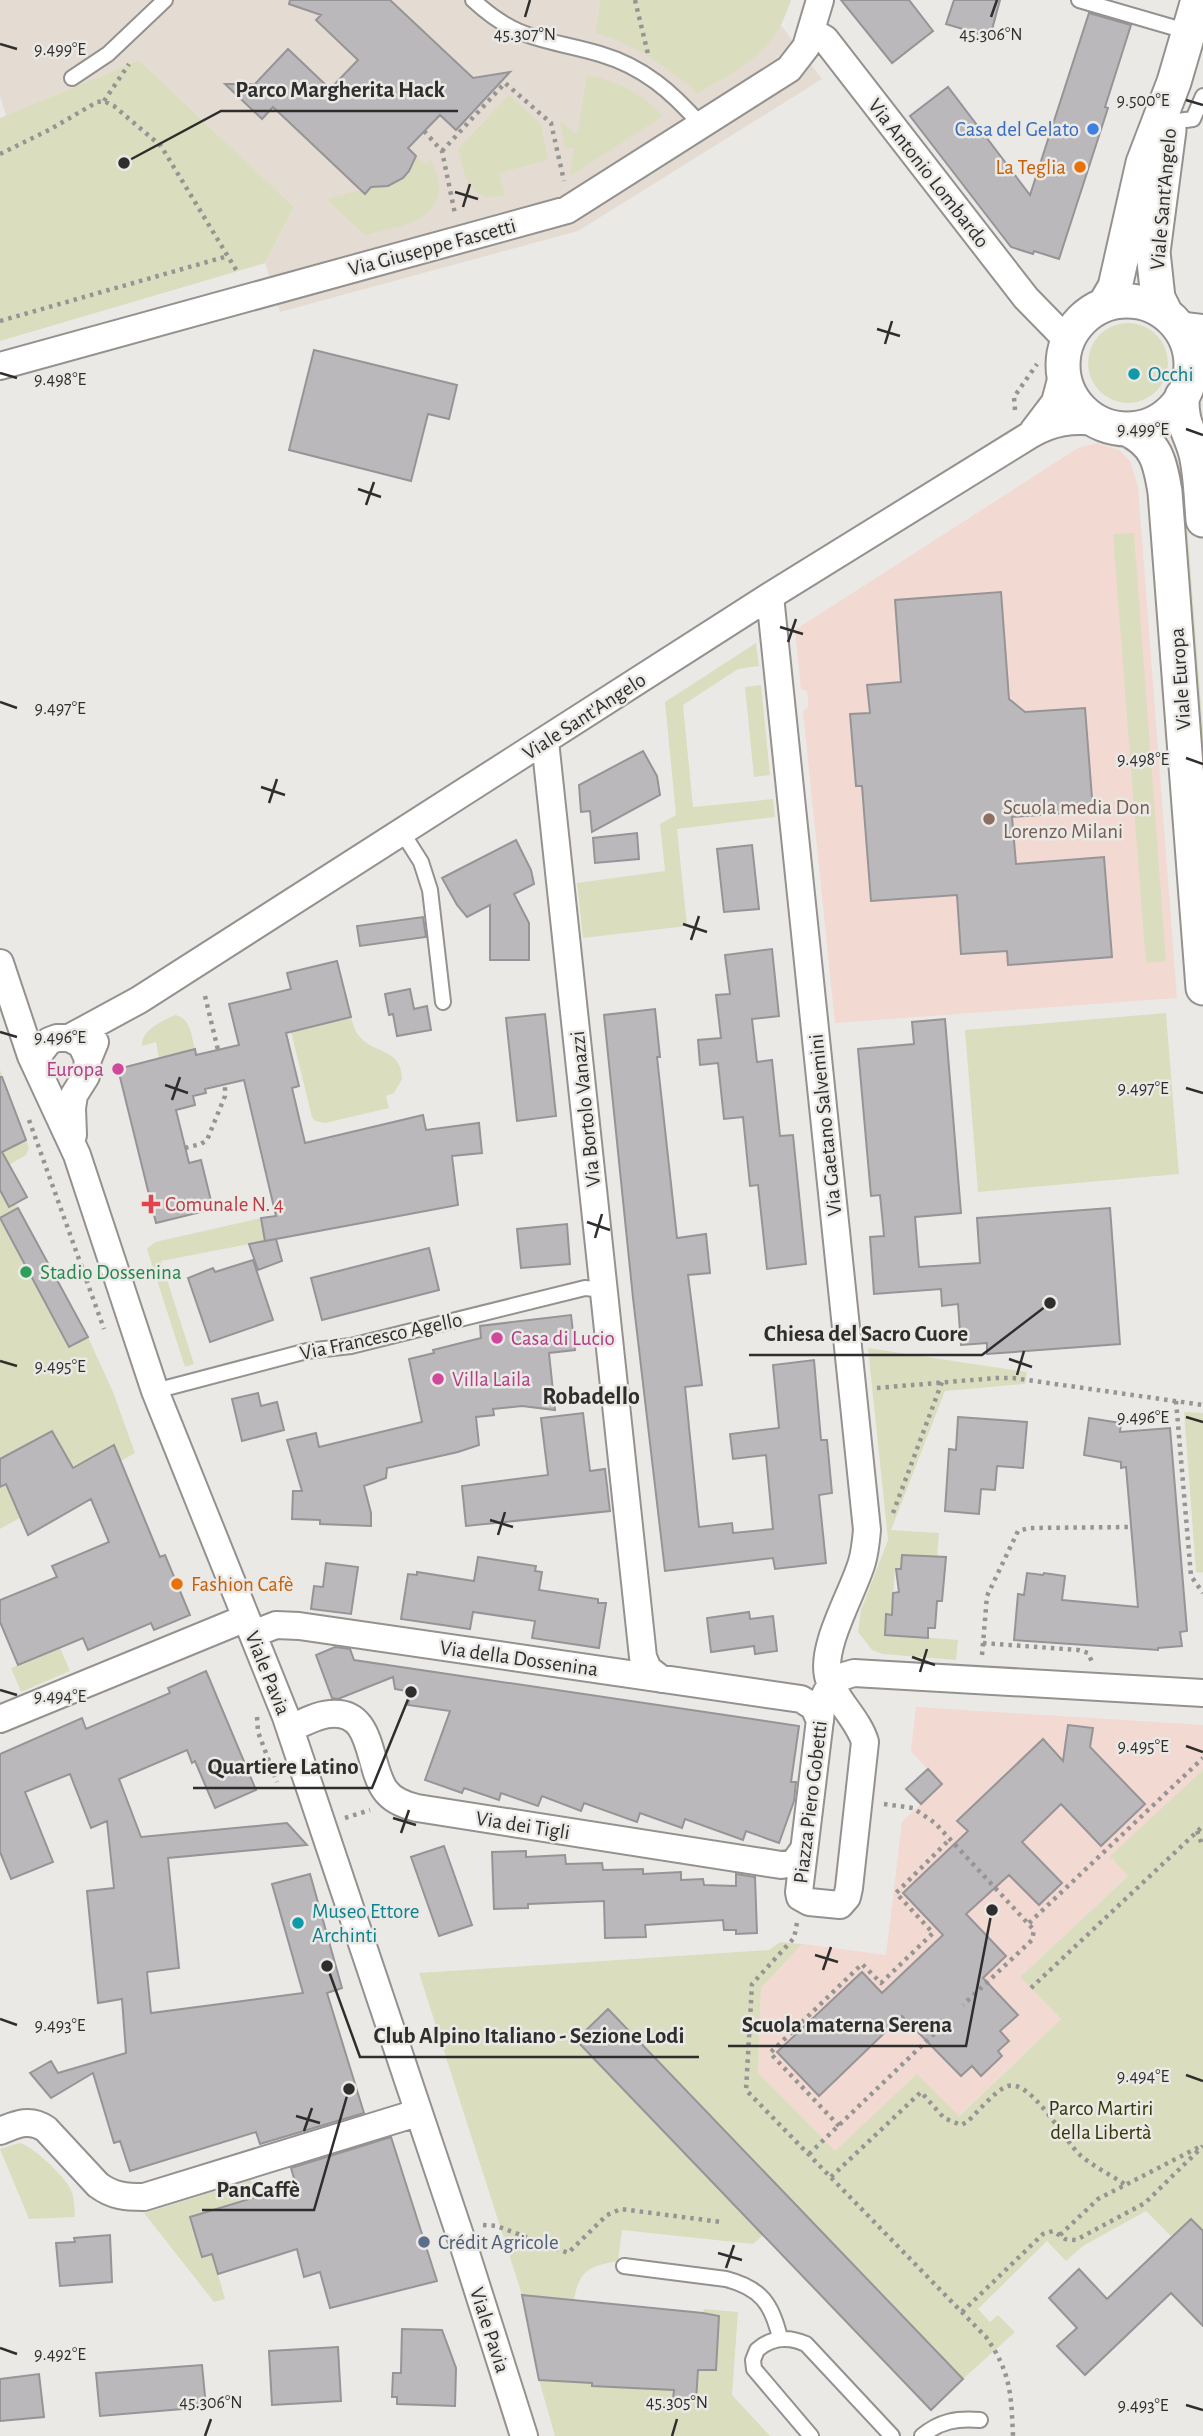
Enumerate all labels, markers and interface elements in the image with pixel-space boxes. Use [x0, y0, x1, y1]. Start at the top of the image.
text: 45.307°N [494, 26, 556, 44]
text: 45.306°N [959, 26, 1023, 44]
text: 9.499°E [34, 41, 86, 59]
callout: Parco Margherita Hack [221, 67, 458, 111]
text: Parco Margherita Hack [235, 79, 445, 102]
text: 9.500°E [1116, 92, 1170, 110]
street label: Via Antonio Lombardo [864, 95, 993, 252]
place label: Casa del Gelato [955, 119, 1079, 140]
marker: Casa del Gelato [1085, 121, 1101, 137]
street label: Viale Sant’Angelo [1147, 127, 1180, 271]
place label: La Teglia [996, 157, 1066, 178]
marker: La Teglia [1072, 159, 1088, 175]
street label: Via Giuseppe Fascetti [346, 215, 518, 280]
place label: Occhi [1148, 364, 1194, 385]
marker: Occhi [1126, 366, 1142, 382]
text: 9.498°E [34, 371, 86, 389]
text: 9.499°E [1117, 421, 1169, 439]
street label: Viale Europa [1166, 627, 1195, 731]
street label: Viale Sant'Angelo [519, 669, 650, 764]
text: 9.497°E [34, 700, 86, 718]
text: 9.498°E [1117, 751, 1169, 769]
place label: Scuola media Don Lorenzo Milani [1003, 797, 1150, 842]
marker: Scuola media Don Lorenzo Milani [981, 811, 997, 827]
text: 9.496°E [34, 1029, 86, 1047]
street label: Via Bortolo Vanazzi [567, 1030, 604, 1188]
street label: Via Gaetano Salvemini [805, 1033, 846, 1217]
place label: Europa [46, 1059, 104, 1080]
marker: Europa [110, 1061, 126, 1077]
text: 9.497°E [1117, 1080, 1169, 1098]
place label: Comunale N. 4 [165, 1194, 284, 1215]
marker: Comunale N. 4 [143, 1196, 159, 1212]
place label: Stadio Dossenina [40, 1262, 182, 1283]
marker: Stadio Dossenina [18, 1264, 34, 1280]
street label: Via Francesco Agello [298, 1309, 464, 1364]
callout: Chiesa del Sacro Cuore [749, 1311, 982, 1355]
text: Chiesa del Sacro Cuore [764, 1323, 968, 1346]
place label: Casa di Lucio [511, 1328, 615, 1349]
marker: Casa di Lucio [489, 1330, 505, 1346]
text: 9.495°E [34, 1358, 86, 1376]
place label: Villa Laila [452, 1369, 531, 1390]
marker: Villa Laila [430, 1371, 446, 1387]
district label: Robadello [542, 1385, 640, 1409]
text: 9.496°E [1117, 1409, 1169, 1427]
place label: Fashion Cafè [191, 1574, 293, 1595]
marker: Fashion Cafè [169, 1576, 185, 1592]
street label: Viale Pavia [241, 1628, 294, 1718]
street label: Via della Dossenina [438, 1637, 600, 1680]
text: 9.494°E [34, 1688, 86, 1706]
street label: Piazza Piero Gobetti [790, 1719, 831, 1885]
text: 9.495°E [1117, 1738, 1169, 1756]
callout: Quartiere Latino [193, 1744, 372, 1788]
text: Quartiere Latino [207, 1756, 359, 1779]
street label: Via dei Tigli [474, 1808, 572, 1843]
place label: Museo Ettore Archinti [312, 1901, 419, 1946]
marker: Museo Ettore Archinti [290, 1915, 306, 1931]
callout: Scuola materna Serena [728, 2002, 966, 2046]
callout: Club Alpino Italiano - Sezione Lodi [360, 2013, 699, 2057]
text: Scuola materna Serena [742, 2014, 952, 2037]
text: 9.493°E [34, 2017, 86, 2035]
text: Club Alpino Italiano - Sezione Lodi [374, 2025, 684, 2048]
text: 9.494°E [1117, 2068, 1169, 2086]
park label: Parco Martiri della Libertà [1049, 2098, 1153, 2143]
callout: PanCaffè [202, 2166, 314, 2210]
text: PanCaffè [216, 2179, 300, 2202]
place label: Crédit Agricole [438, 2232, 559, 2253]
marker: Crédit Agricole [416, 2234, 432, 2250]
street label: Viale Pavia [466, 2285, 513, 2376]
text: 9.492°E [34, 2346, 86, 2364]
text: 45.306°N [179, 2394, 243, 2412]
text: 45.305°N [646, 2394, 708, 2412]
text: 9.493°E [1117, 2397, 1169, 2415]

